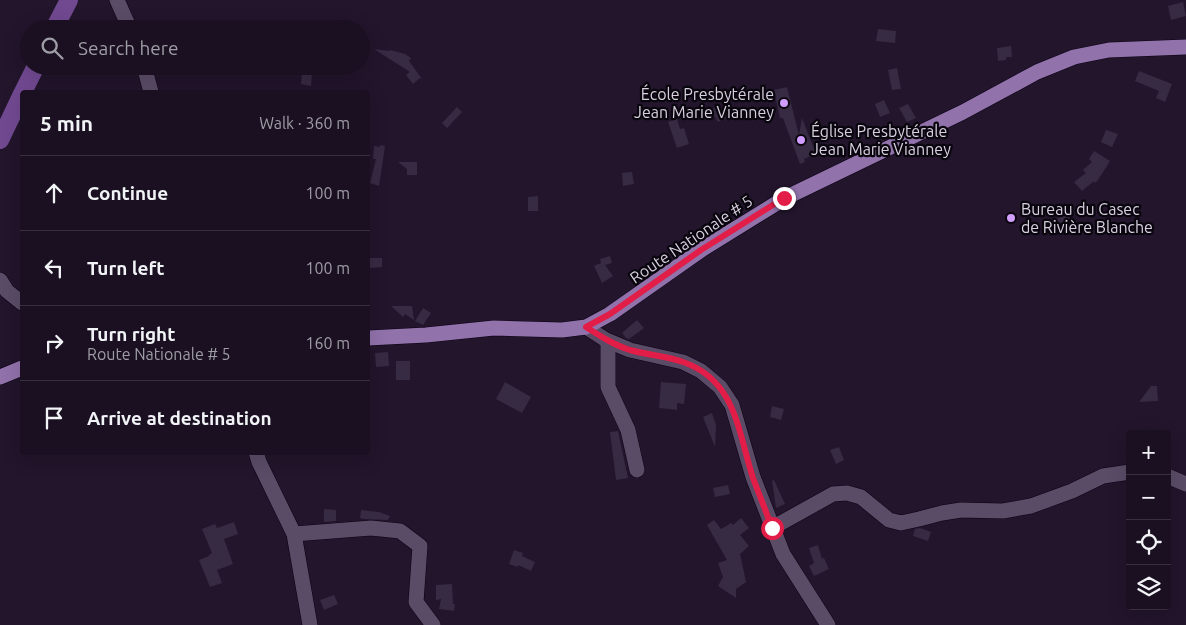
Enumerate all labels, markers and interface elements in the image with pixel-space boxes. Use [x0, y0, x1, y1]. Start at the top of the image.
search box [20, 20, 370, 75]
icon: search [38, 34, 66, 62]
text: Search here [78, 37, 178, 59]
place label: École Presbytérale Jean Marie Vianney [634, 83, 774, 121]
marker: École Presbytérale Jean Marie Vianney [778, 97, 790, 109]
text: 5 min [40, 111, 93, 135]
text: Walk · 360 m [259, 114, 350, 132]
place label: Église Presbytérale Jean Marie Vianney [811, 120, 951, 158]
marker: Église Presbytérale Jean Marie Vianney [795, 134, 807, 146]
icon: ahead [40, 179, 68, 207]
text: Continue [87, 182, 168, 204]
text: 100 m [305, 184, 350, 202]
route end [773, 187, 796, 210]
street label: Route Nationale # 5 [626, 191, 756, 287]
place label: Bureau du Casec de Rivière Blanche [1021, 200, 1153, 236]
marker: Bureau du Casec de Rivière Blanche [1005, 212, 1017, 224]
icon: left [40, 254, 68, 282]
text: Turn left [87, 257, 165, 279]
text: 100 m [305, 259, 350, 277]
text: Turn right [87, 323, 175, 345]
icon: right [40, 329, 68, 357]
text: 160 m [305, 334, 350, 352]
text: Route Nationale # 5 [87, 345, 231, 363]
icon: arrive [40, 404, 68, 432]
text: Arrive at destination [87, 407, 272, 429]
map controls [1126, 430, 1171, 610]
button: + [1126, 430, 1171, 475]
button: − [1126, 475, 1171, 520]
route start [761, 517, 784, 540]
button: locate [1126, 520, 1171, 565]
button: layers [1126, 565, 1171, 610]

